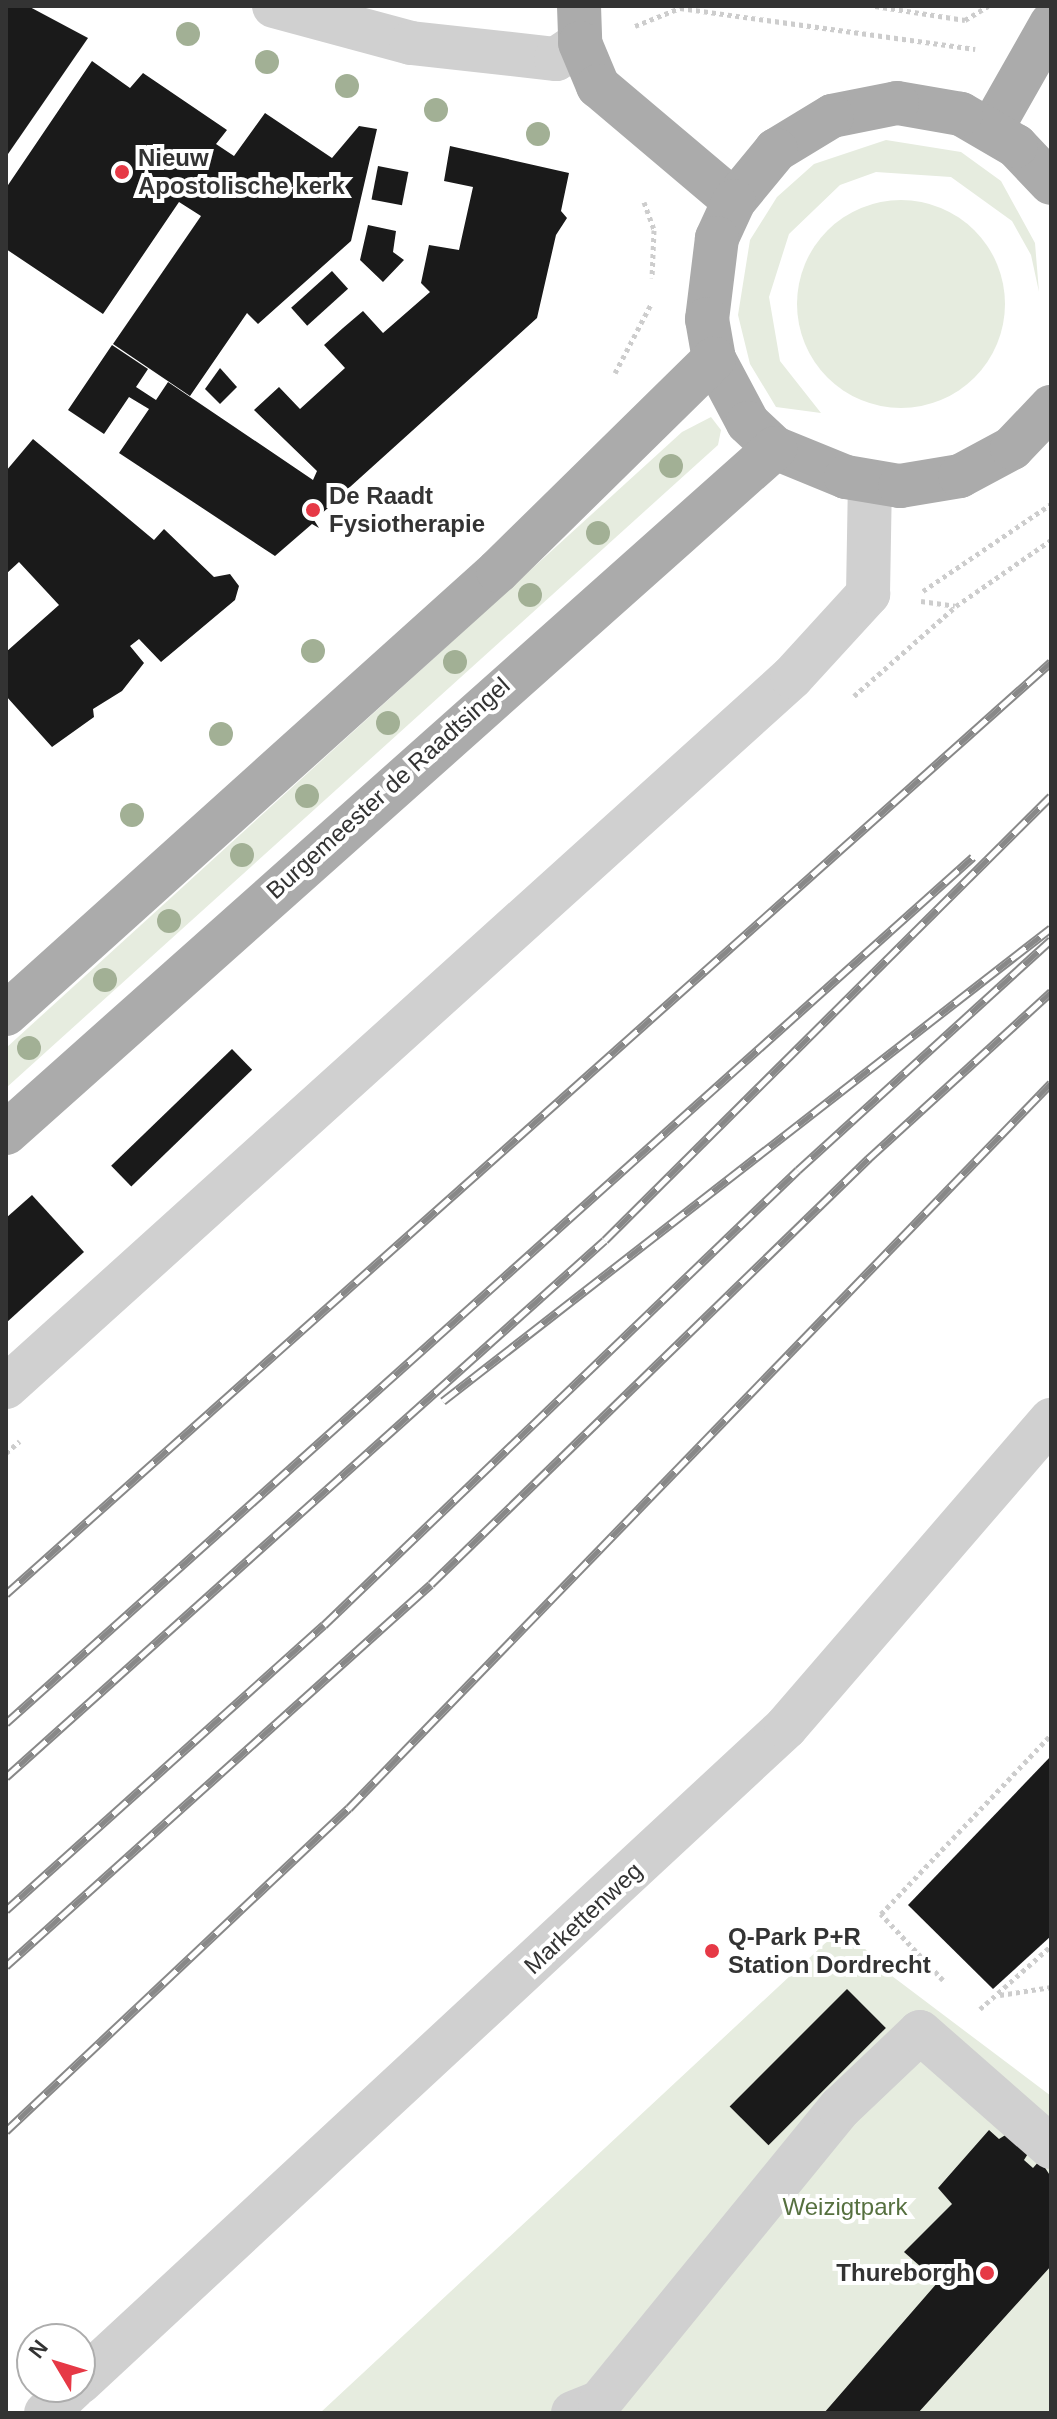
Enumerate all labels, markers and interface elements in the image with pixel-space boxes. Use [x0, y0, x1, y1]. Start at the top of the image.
place label: Nieuw Apostolische kerk [138, 144, 345, 200]
marker: Nieuw Apostolische kerk [113, 163, 131, 181]
place label: De Raadt Fysiotherapie [329, 482, 485, 538]
marker: De Raadt Fysiotherapie [304, 501, 322, 519]
street label: Burgemeester de Raadtsingel [260, 671, 516, 905]
street label: Markettenweg [518, 1856, 648, 1980]
place label: Q-Park P+R Station Dordrecht [728, 1923, 931, 1979]
marker: Q-Park P+R Station Dordrecht [703, 1942, 721, 1960]
park label: Weizigtpark [783, 2193, 907, 2221]
place label: Thureborgh [836, 2259, 971, 2287]
marker: Thureborgh [978, 2264, 996, 2282]
north arrow [16, 2323, 96, 2403]
text: N [24, 2335, 53, 2363]

